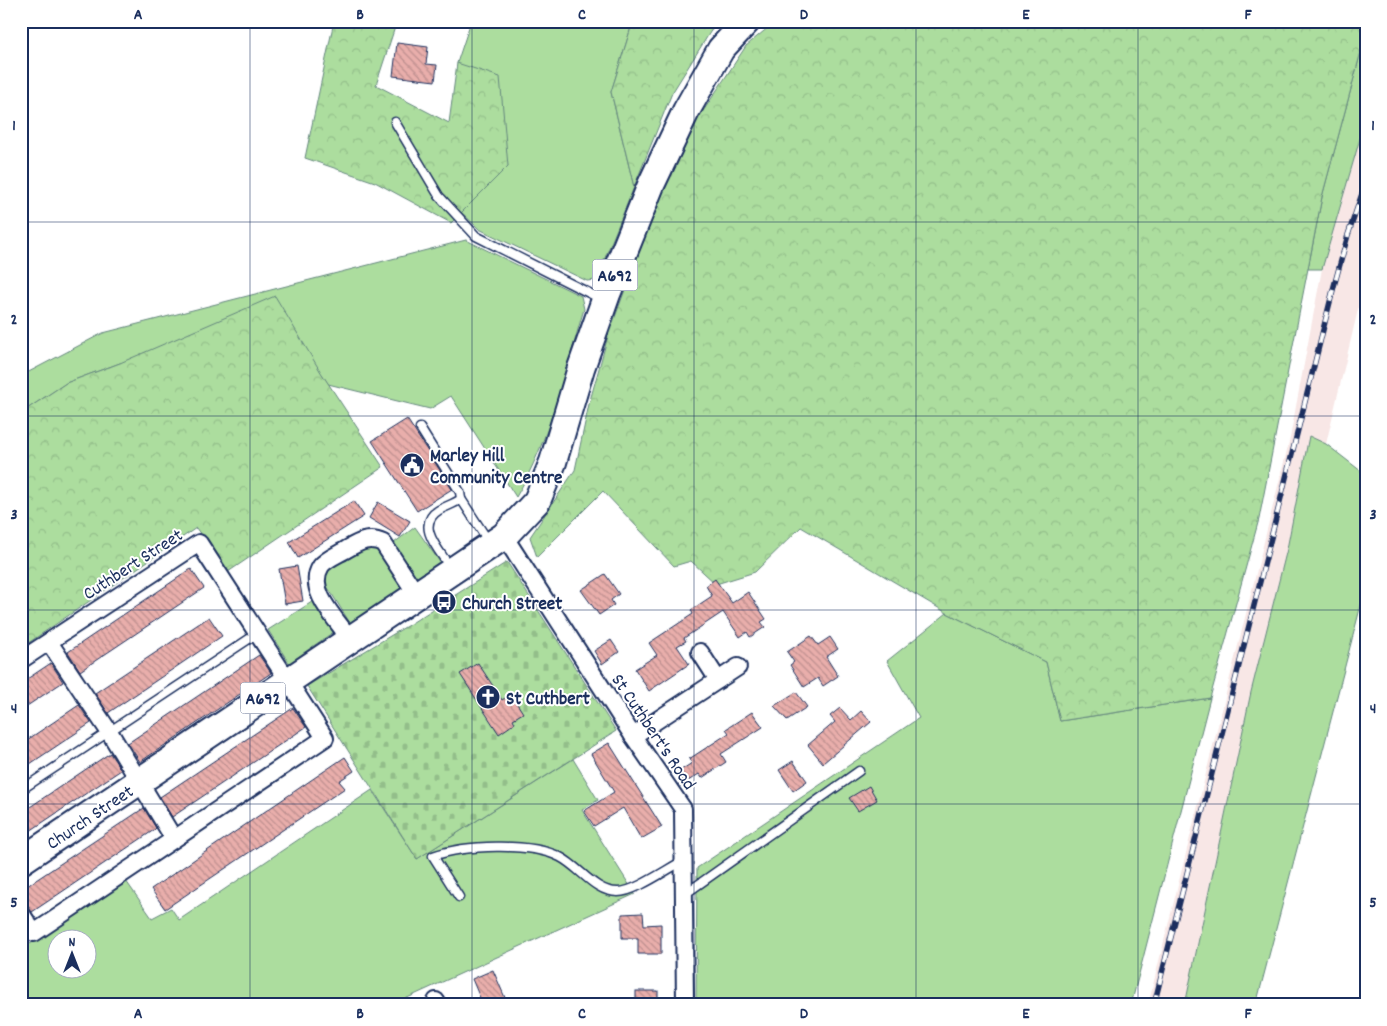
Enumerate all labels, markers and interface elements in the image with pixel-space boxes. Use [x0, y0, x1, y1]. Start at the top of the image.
text: A [134, 4, 143, 27]
text: B [356, 4, 364, 27]
text: C [578, 4, 586, 27]
text: D [800, 4, 809, 27]
text: E [1022, 4, 1030, 27]
text: F [1244, 4, 1252, 27]
text: 1 [12, 115, 16, 138]
text: 1 [1371, 115, 1375, 138]
road number: A692 [592, 260, 638, 290]
text: 2 [11, 309, 18, 332]
text: 2 [1370, 309, 1377, 332]
place label: Marley Hill Community Centre [430, 444, 562, 493]
public building icon: Marley Hill Community Centre [399, 452, 425, 478]
text: 3 [10, 504, 18, 527]
text: 3 [1369, 504, 1377, 527]
street label: Cuthbert Street [79, 523, 189, 608]
bus stop icon: Church Street [431, 589, 457, 615]
place label: Church Street [462, 592, 562, 619]
street label: St Cuthbert's Road [603, 669, 701, 797]
road number: A692 [240, 682, 286, 714]
church icon: St Cuthbert [475, 684, 501, 710]
place label: St Cuthbert [506, 687, 590, 714]
text: 4 [11, 698, 17, 721]
text: 4 [1370, 698, 1376, 721]
street label: Church Street [42, 780, 140, 858]
text: 5 [10, 892, 18, 915]
text: 5 [1369, 892, 1377, 915]
north arrow [48, 928, 98, 978]
text: N [69, 933, 76, 953]
text: A [134, 1003, 143, 1026]
text: B [356, 1003, 364, 1026]
text: C [578, 1003, 586, 1026]
text: D [800, 1003, 809, 1026]
text: E [1022, 1003, 1030, 1026]
text: F [1244, 1003, 1252, 1026]

